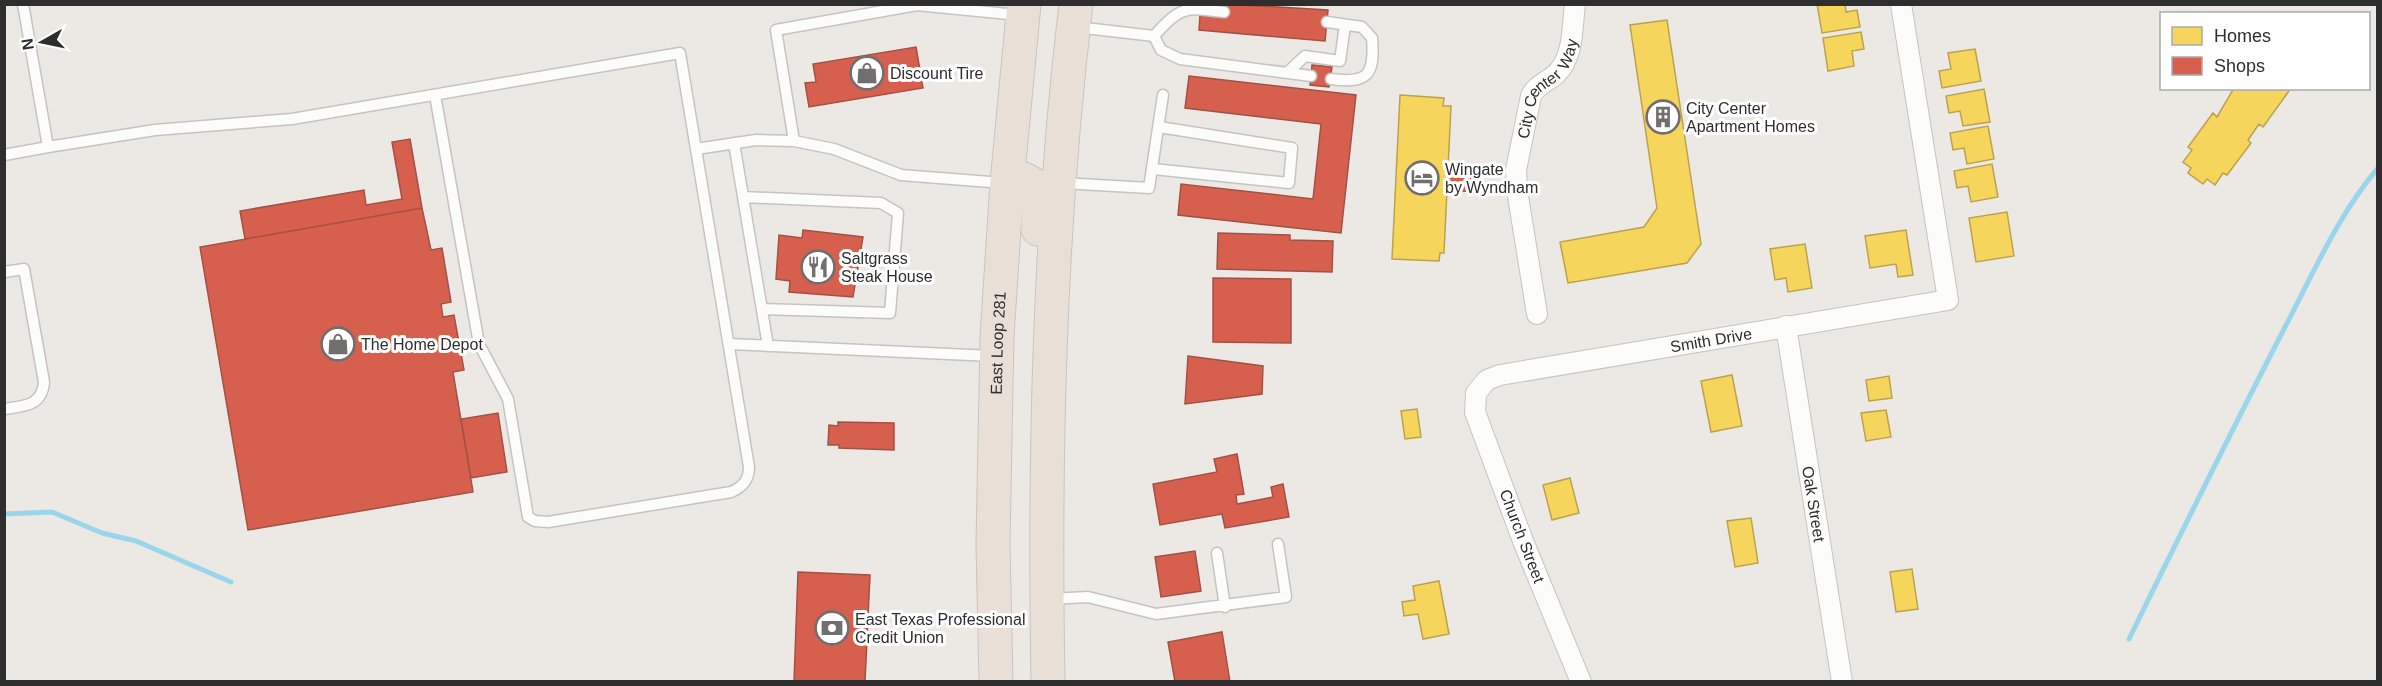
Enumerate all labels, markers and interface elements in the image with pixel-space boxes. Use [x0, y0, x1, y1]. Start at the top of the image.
north arrow [12, 12, 72, 72]
legend [2160, 12, 2370, 90]
text: Homes [2214, 26, 2271, 46]
text: N [18, 37, 37, 51]
street label: City Center Way [1514, 37, 1580, 140]
shop icon: Discount Tire [849, 55, 885, 91]
text: Shops [2214, 56, 2265, 76]
place label: Discount Tire [890, 65, 983, 82]
building icon: City Center Apartment Homes [1645, 99, 1681, 135]
place label: City Center Apartment Homes [1686, 100, 1815, 135]
hotel icon: Wingate by Wyndham [1404, 160, 1440, 196]
place label: Wingate by Wyndham [1445, 161, 1538, 196]
restaurant icon: Saltgrass Steak House [800, 249, 836, 285]
place label: Saltgrass Steak House [841, 250, 933, 285]
street label: East Loop 281 [987, 291, 1008, 395]
street label: Smith Drive [1669, 324, 1753, 355]
shop icon: The Home Depot [320, 326, 356, 362]
place label: The Home Depot [361, 336, 483, 353]
street label: Oak Street [1800, 465, 1828, 543]
street label: Church Street [1496, 487, 1548, 586]
bank icon: East Texas Professional Credit Union [814, 610, 850, 646]
place label: East Texas Professional Credit Union [855, 611, 1025, 646]

